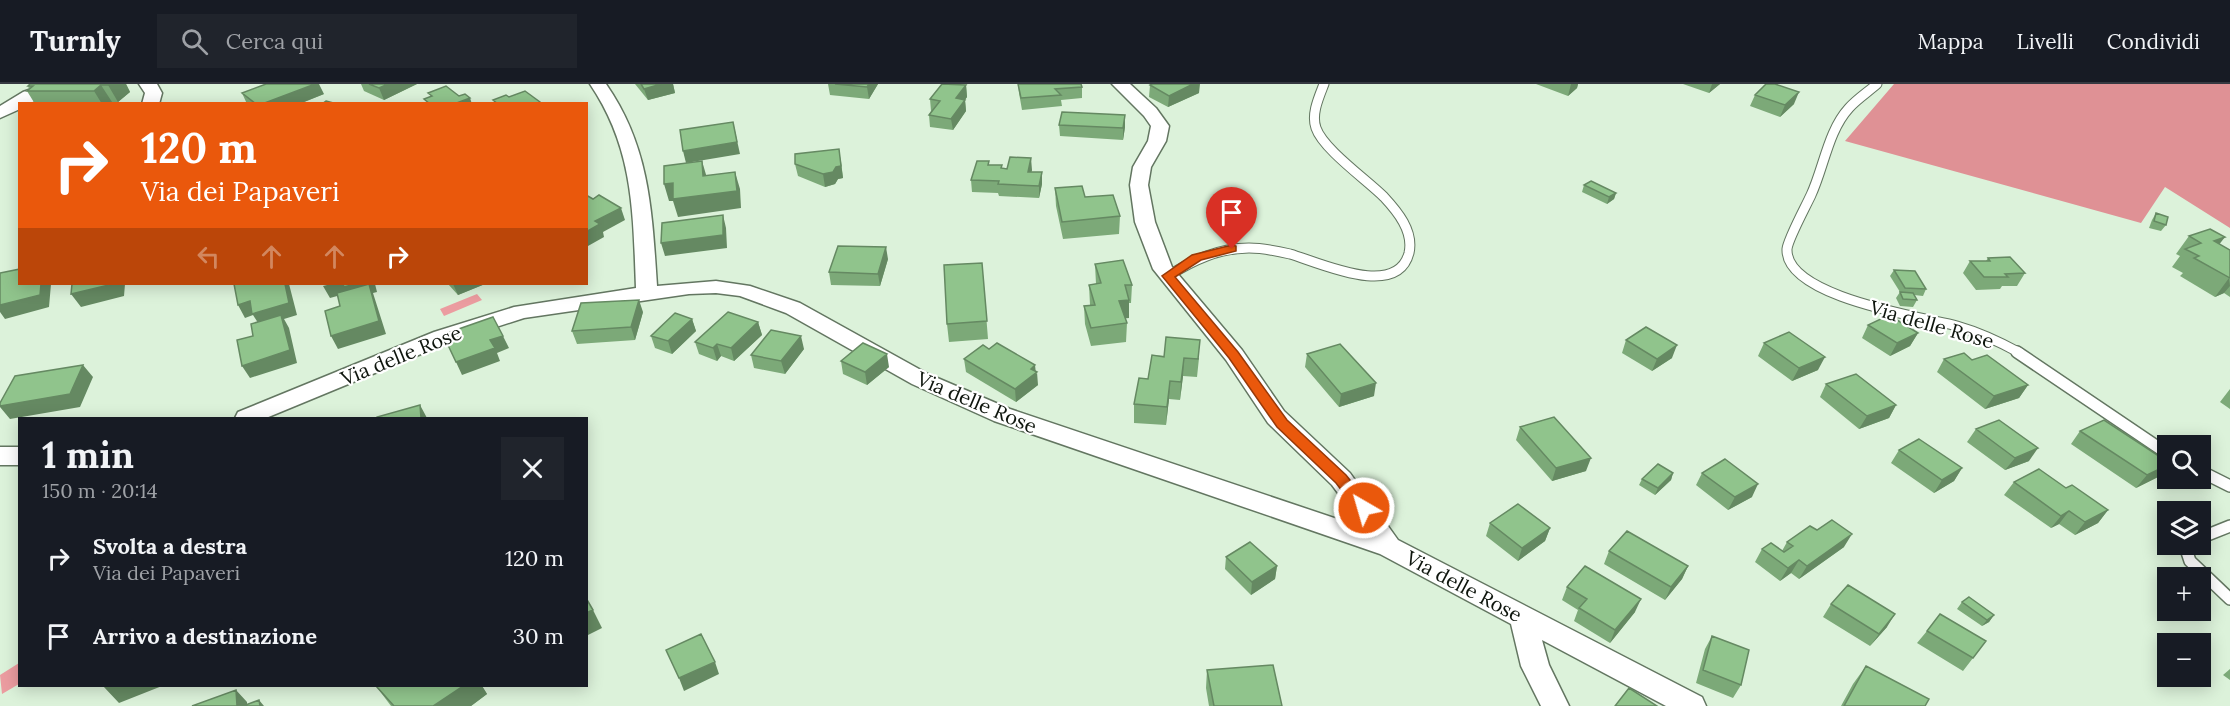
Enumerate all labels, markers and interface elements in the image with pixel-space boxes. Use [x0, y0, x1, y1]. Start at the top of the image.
search box [157, 14, 577, 68]
text: Turnly [30, 23, 121, 59]
icon: search [178, 25, 211, 58]
text: Cerca qui [226, 27, 323, 55]
text: Mappa [1918, 28, 1984, 55]
text: Livelli [2017, 28, 2074, 55]
text: Condividi [2107, 28, 2200, 55]
text: 120 m [141, 121, 257, 175]
icon: right [42, 126, 120, 204]
text: Via dei Papaveri [141, 174, 340, 208]
pin [1206, 187, 1257, 249]
icon: arrive [1215, 196, 1248, 229]
icon: left [192, 240, 225, 273]
icon: ahead [255, 240, 288, 273]
icon: ahead [318, 240, 351, 273]
icon: right [381, 240, 414, 273]
street label: Via delle Rose [1866, 294, 1997, 354]
street label: Via delle Rose [336, 319, 465, 391]
street label: Via delle Rose [912, 365, 1041, 439]
text: 1 min [42, 432, 134, 478]
map controls [2157, 435, 2211, 687]
button: search [2157, 435, 2211, 489]
button: close [501, 437, 564, 500]
position arrow [1332, 476, 1396, 540]
text: 150 m · 20:14 [42, 478, 158, 503]
button: layers [2157, 501, 2211, 555]
text: Svolta a destra [93, 532, 247, 560]
icon: right [42, 542, 75, 575]
text: 120 m [505, 544, 564, 572]
street label: Via delle Rose [1401, 544, 1526, 627]
text: Via dei Papaveri [93, 560, 240, 585]
button: + [2157, 567, 2211, 621]
icon: arrive [42, 620, 75, 653]
text: Arrivo a destinazione [93, 622, 317, 650]
text: 30 m [513, 622, 564, 650]
button: − [2157, 633, 2211, 687]

